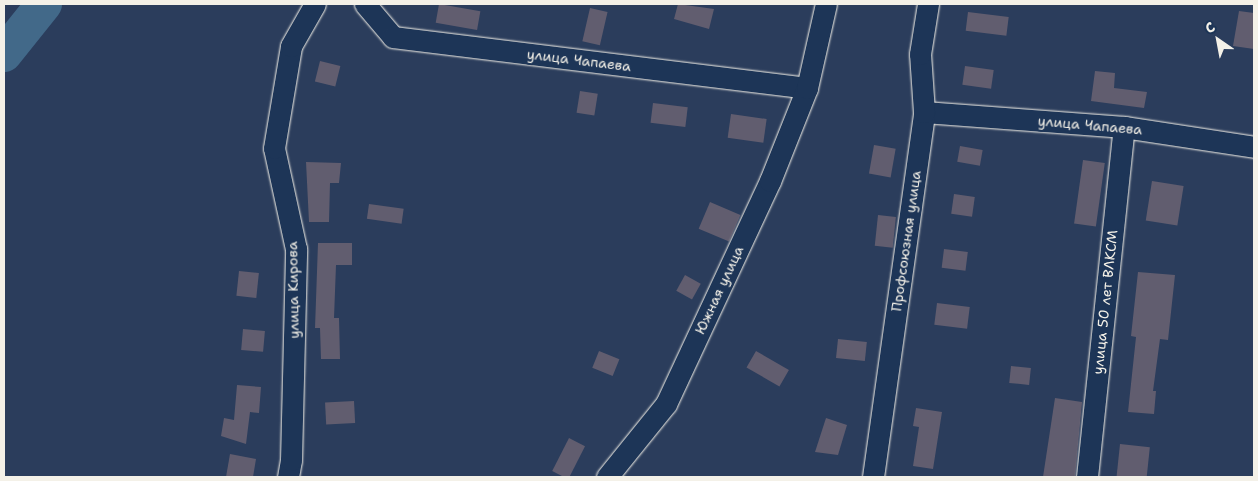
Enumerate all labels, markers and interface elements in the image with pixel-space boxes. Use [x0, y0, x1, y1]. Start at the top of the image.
north arrow [1193, 15, 1243, 65]
text: С [1201, 18, 1218, 37]
street label: улица Чапаева [526, 45, 632, 75]
street label: улица Чапаева [1037, 112, 1143, 138]
street label: Профсоюзная улица [888, 170, 924, 312]
street label: улица 50 лет ВЛКСМ [1089, 229, 1121, 375]
street label: улица Кирова [284, 241, 302, 339]
street label: Южная улица [691, 243, 747, 337]

